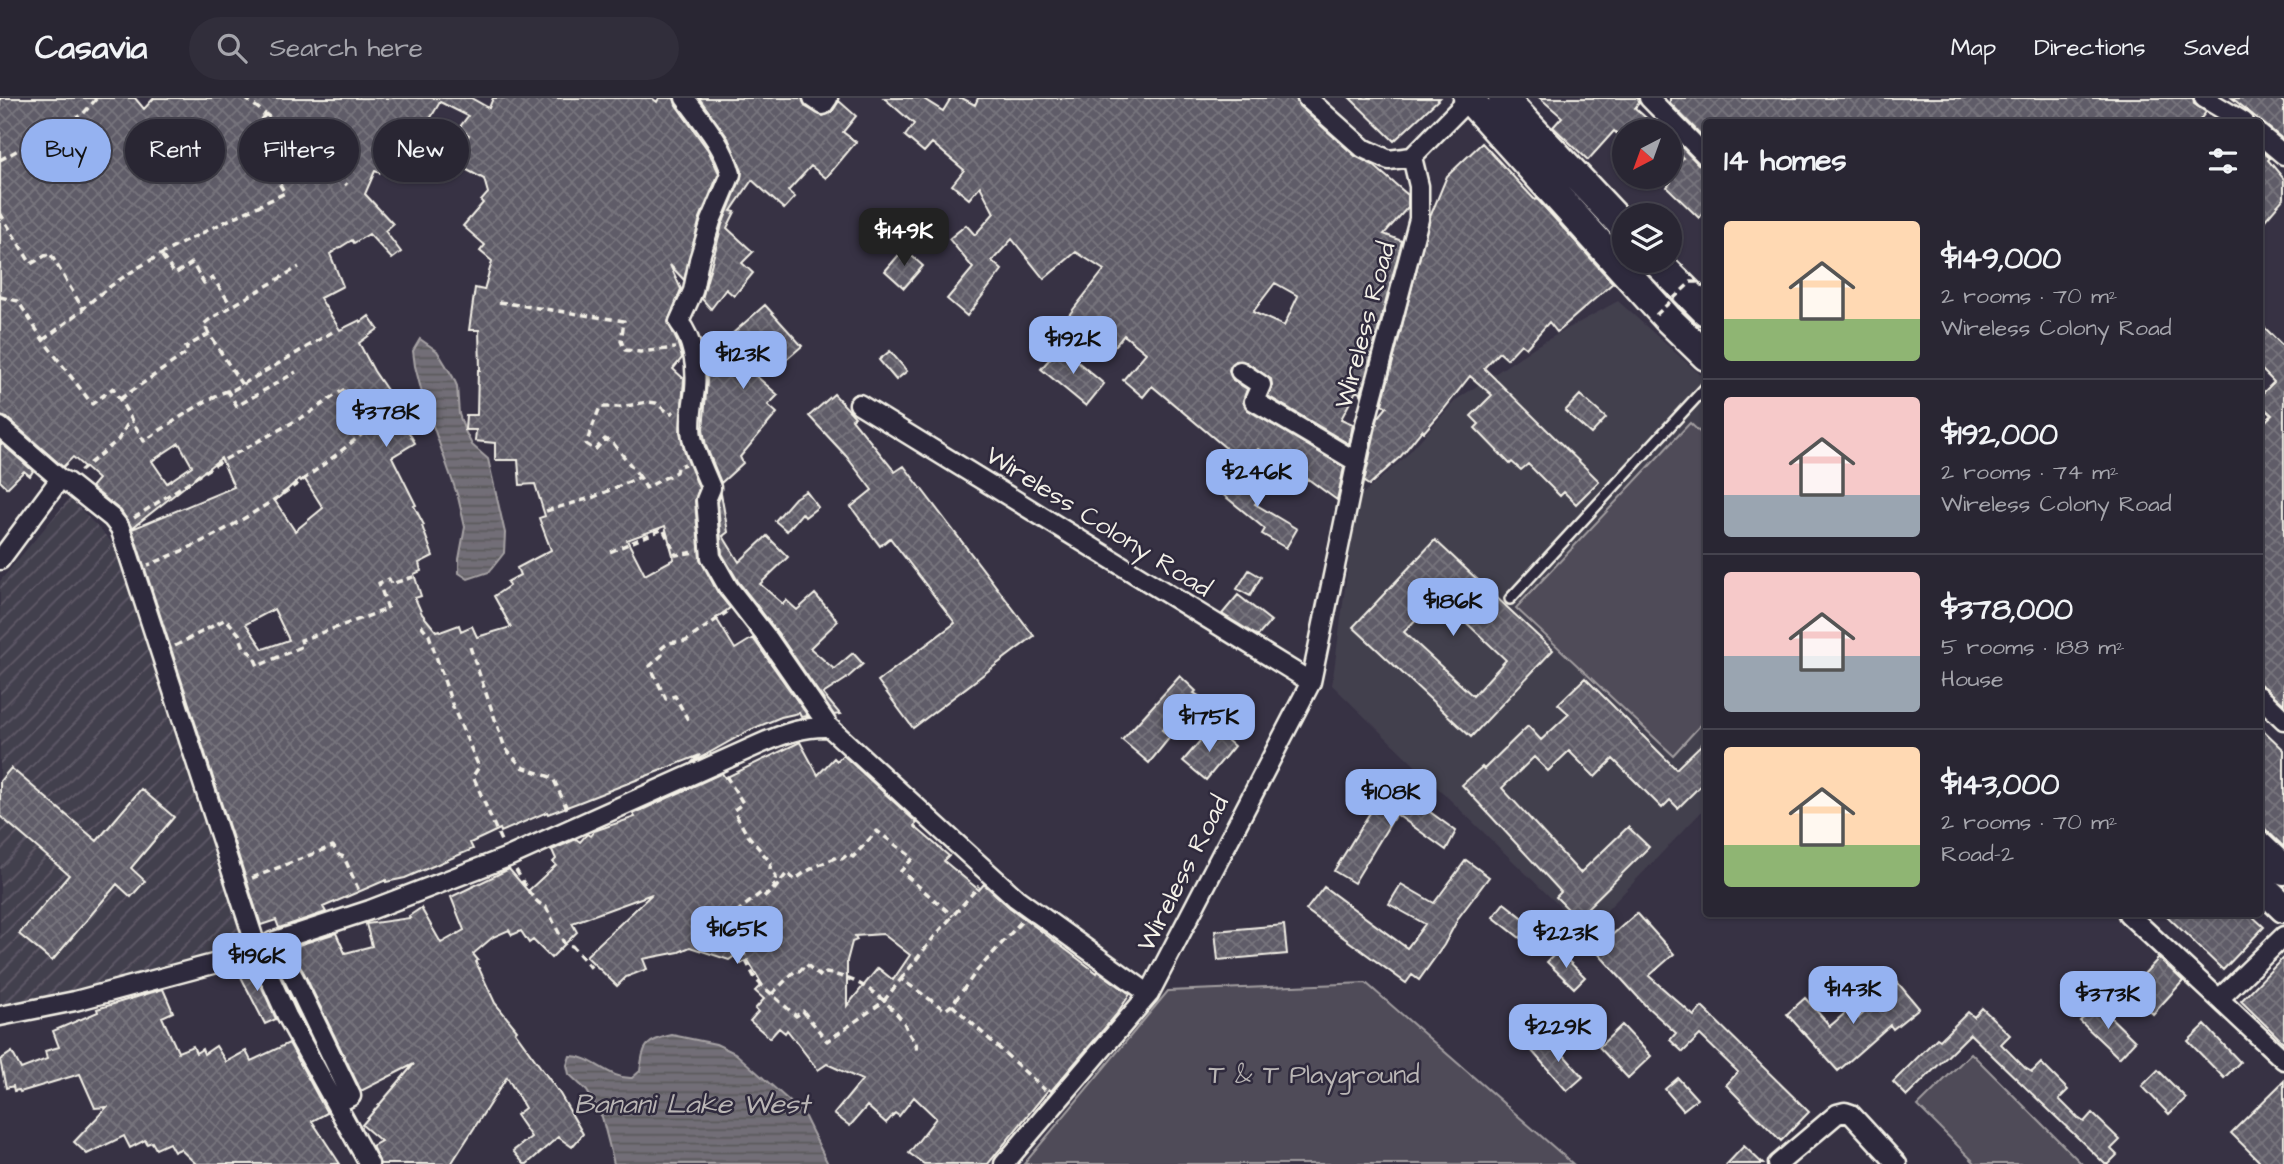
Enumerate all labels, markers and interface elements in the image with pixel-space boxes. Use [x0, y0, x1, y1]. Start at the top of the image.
search box [189, 17, 679, 80]
text: Casavia [35, 25, 147, 71]
icon: search [213, 29, 251, 67]
text: Search here [269, 30, 423, 66]
text: Map [1951, 31, 1996, 65]
text: Directions [2034, 31, 2146, 65]
text: Saved [2184, 31, 2249, 65]
chip: Buy [21, 119, 111, 182]
chip: Rent [125, 119, 225, 182]
chip: Filters [239, 119, 359, 182]
chip: New [373, 119, 469, 182]
north arrow [1612, 119, 1682, 189]
map controls [1612, 119, 1682, 273]
text: 14 homes [1724, 140, 1847, 182]
icon: filters [2204, 142, 2242, 180]
button: layers [1612, 203, 1682, 273]
pin: $149K [855, 208, 953, 268]
text: $149K [875, 215, 933, 247]
street label: Wireless Road [1325, 238, 1405, 413]
text: $149,000 [1941, 238, 2061, 280]
icon: home [1780, 249, 1864, 333]
text: 2 rooms · 70 m² [1941, 280, 2117, 312]
text: Wireless Colony Road [1941, 312, 2172, 344]
pin: $192K [1024, 316, 1122, 376]
text: $192K [1045, 323, 1101, 355]
pin: $123K [694, 331, 792, 391]
text: $123K [716, 338, 770, 370]
pin: $378K [337, 390, 435, 449]
text: $378K [352, 396, 420, 428]
text: $192,000 [1941, 414, 2058, 456]
icon: home [1780, 425, 1864, 509]
street label: Wireless Colony Road [977, 438, 1219, 608]
pin: $246K [1208, 450, 1306, 509]
text: $246K [1222, 456, 1292, 488]
text: 2 rooms · 74 m² [1941, 456, 2119, 488]
text: Wireless Colony Road [1941, 488, 2172, 520]
pin: $186K [1404, 578, 1502, 638]
text: $186K [1423, 585, 1483, 617]
text: $378,000 [1941, 589, 2073, 631]
icon: home [1780, 600, 1864, 684]
text: 5 rooms · 188 m² [1941, 631, 2125, 663]
text: House [1941, 663, 2004, 695]
pin: $175K [1160, 694, 1258, 754]
text: $175K [1179, 701, 1239, 733]
text: $143,000 [1941, 764, 2059, 806]
pin: $108K [1342, 770, 1440, 829]
icon: home [1780, 775, 1864, 859]
text: $108K [1361, 776, 1421, 808]
street label: Wireless Road [1128, 789, 1238, 958]
text: 2 rooms · 70 m² [1941, 806, 2117, 838]
text: Road-2 [1941, 838, 2014, 870]
pin: $165K [688, 906, 786, 966]
pin: $223K [1517, 910, 1615, 970]
text: $165K [707, 913, 767, 945]
text: $223K [1534, 917, 1598, 949]
pin: $196K [208, 934, 306, 993]
text: $196K [228, 940, 286, 972]
pin: $143K [1804, 967, 1902, 1026]
pin: $373K [2059, 972, 2157, 1031]
text: $143K [1824, 973, 1882, 1005]
text: $373K [2076, 978, 2140, 1010]
pin: $229K [1509, 1004, 1607, 1064]
text: $229K [1525, 1011, 1591, 1043]
park label: T & T Playground [1208, 1057, 1420, 1095]
water label: Banani Lake West [574, 1085, 813, 1124]

